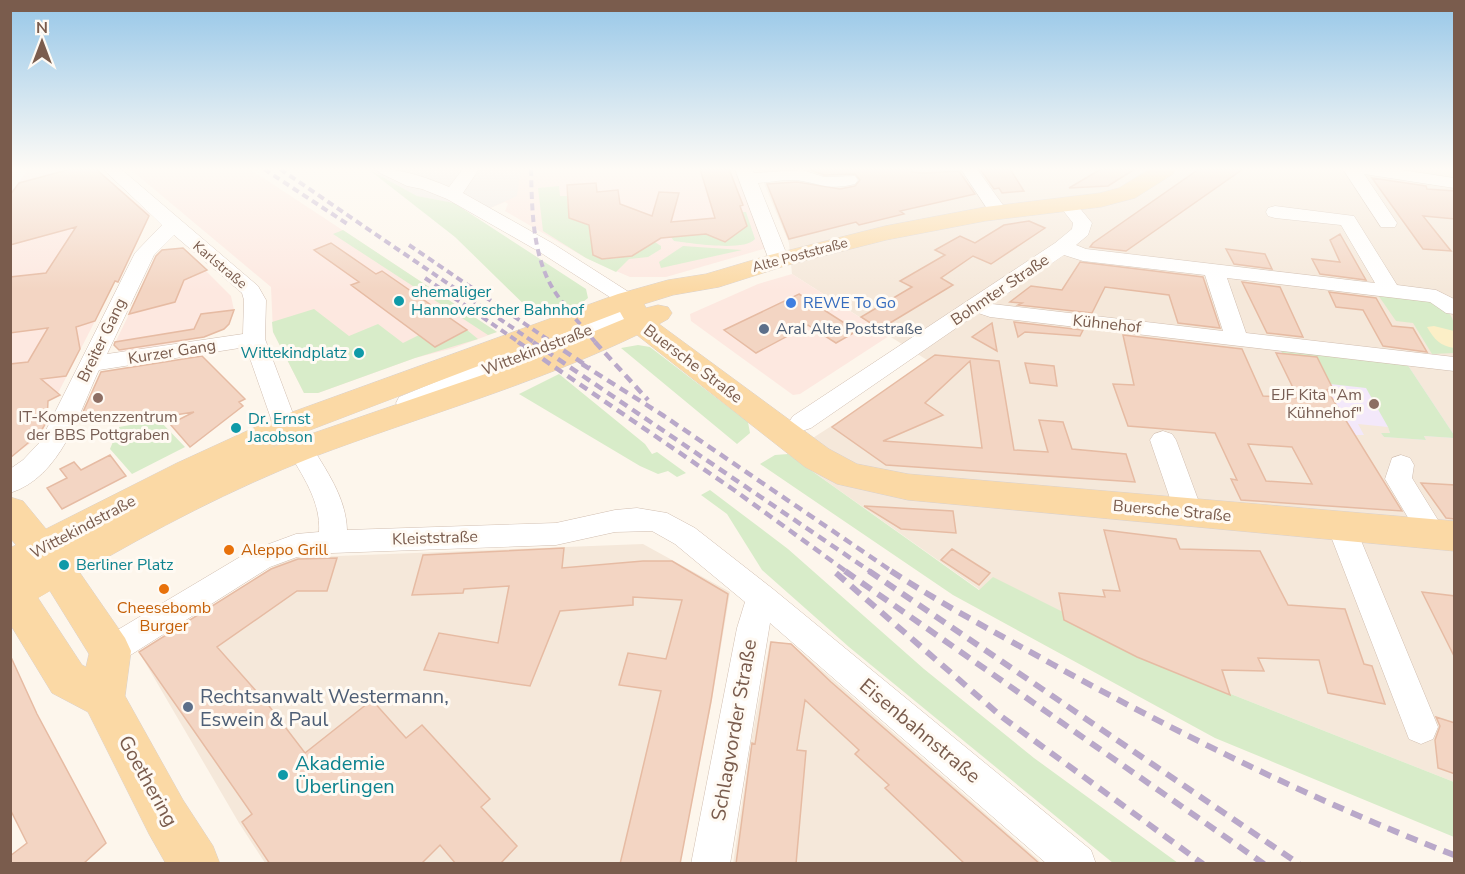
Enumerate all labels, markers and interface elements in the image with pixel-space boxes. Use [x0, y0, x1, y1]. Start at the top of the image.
north arrow [12, 12, 72, 72]
text: N [36, 17, 48, 39]
street label: Alte Poststraße [750, 233, 850, 277]
street label: Karlstraße [189, 237, 251, 293]
street label: Bohmter Straße [946, 249, 1054, 331]
place label: ehemaliger Hannoverscher Bahnhof [411, 281, 585, 321]
place label: REWE To Go [803, 292, 896, 314]
street label: Breiter Gang [72, 294, 132, 386]
marker: ehemaliger Hannoverscher Bahnhof [392, 294, 406, 308]
marker: REWE To Go [784, 296, 798, 310]
street label: Kühnehof [1072, 309, 1143, 339]
place label: Aral Alte Poststraße [776, 318, 923, 340]
street label: Wittekindstraße [479, 319, 595, 381]
street label: Buersche Straße [639, 320, 747, 408]
marker: Aral Alte Poststraße [757, 322, 771, 336]
street label: Kurzer Gang [126, 334, 218, 370]
place label: Wittekindplatz [241, 342, 347, 364]
marker: Wittekindplatz [352, 346, 366, 360]
place label: EJF Kita "Am Kühnehof" [1271, 384, 1362, 424]
marker: IT-Kompetenzzentrum der BBS Pottgraben [91, 391, 105, 405]
marker: EJF Kita "Am Kühnehof" [1367, 397, 1381, 411]
place label: IT-Kompetenzzentrum der BBS Pottgraben [18, 406, 178, 446]
place label: Dr. Ernst Jacobson [247, 408, 313, 448]
marker: Dr. Ernst Jacobson [229, 421, 243, 435]
street label: Wittekindstraße [26, 490, 140, 564]
street label: Buersche Straße [1112, 495, 1232, 527]
street label: Kleiststraße [392, 526, 478, 550]
place label: Aleppo Grill [241, 539, 328, 561]
marker: Aleppo Grill [222, 543, 236, 557]
place label: Berliner Platz [76, 554, 173, 576]
marker: Berliner Platz [57, 558, 71, 572]
marker: Cheesebomb Burger [157, 582, 171, 596]
place label: Cheesebomb Burger [117, 597, 211, 637]
street label: Schlagvorder Straße [705, 637, 763, 823]
street label: Eisenbahnstraße [854, 672, 986, 790]
place label: Rechtsanwalt Westermann, Eswein & Paul [200, 683, 449, 733]
marker: Rechtsanwalt Westermann, Eswein & Paul [181, 700, 195, 714]
street label: Goethering [112, 731, 184, 831]
place label: Akademie Überlingen [295, 750, 395, 800]
marker: Akademie Überlingen [276, 768, 290, 782]

